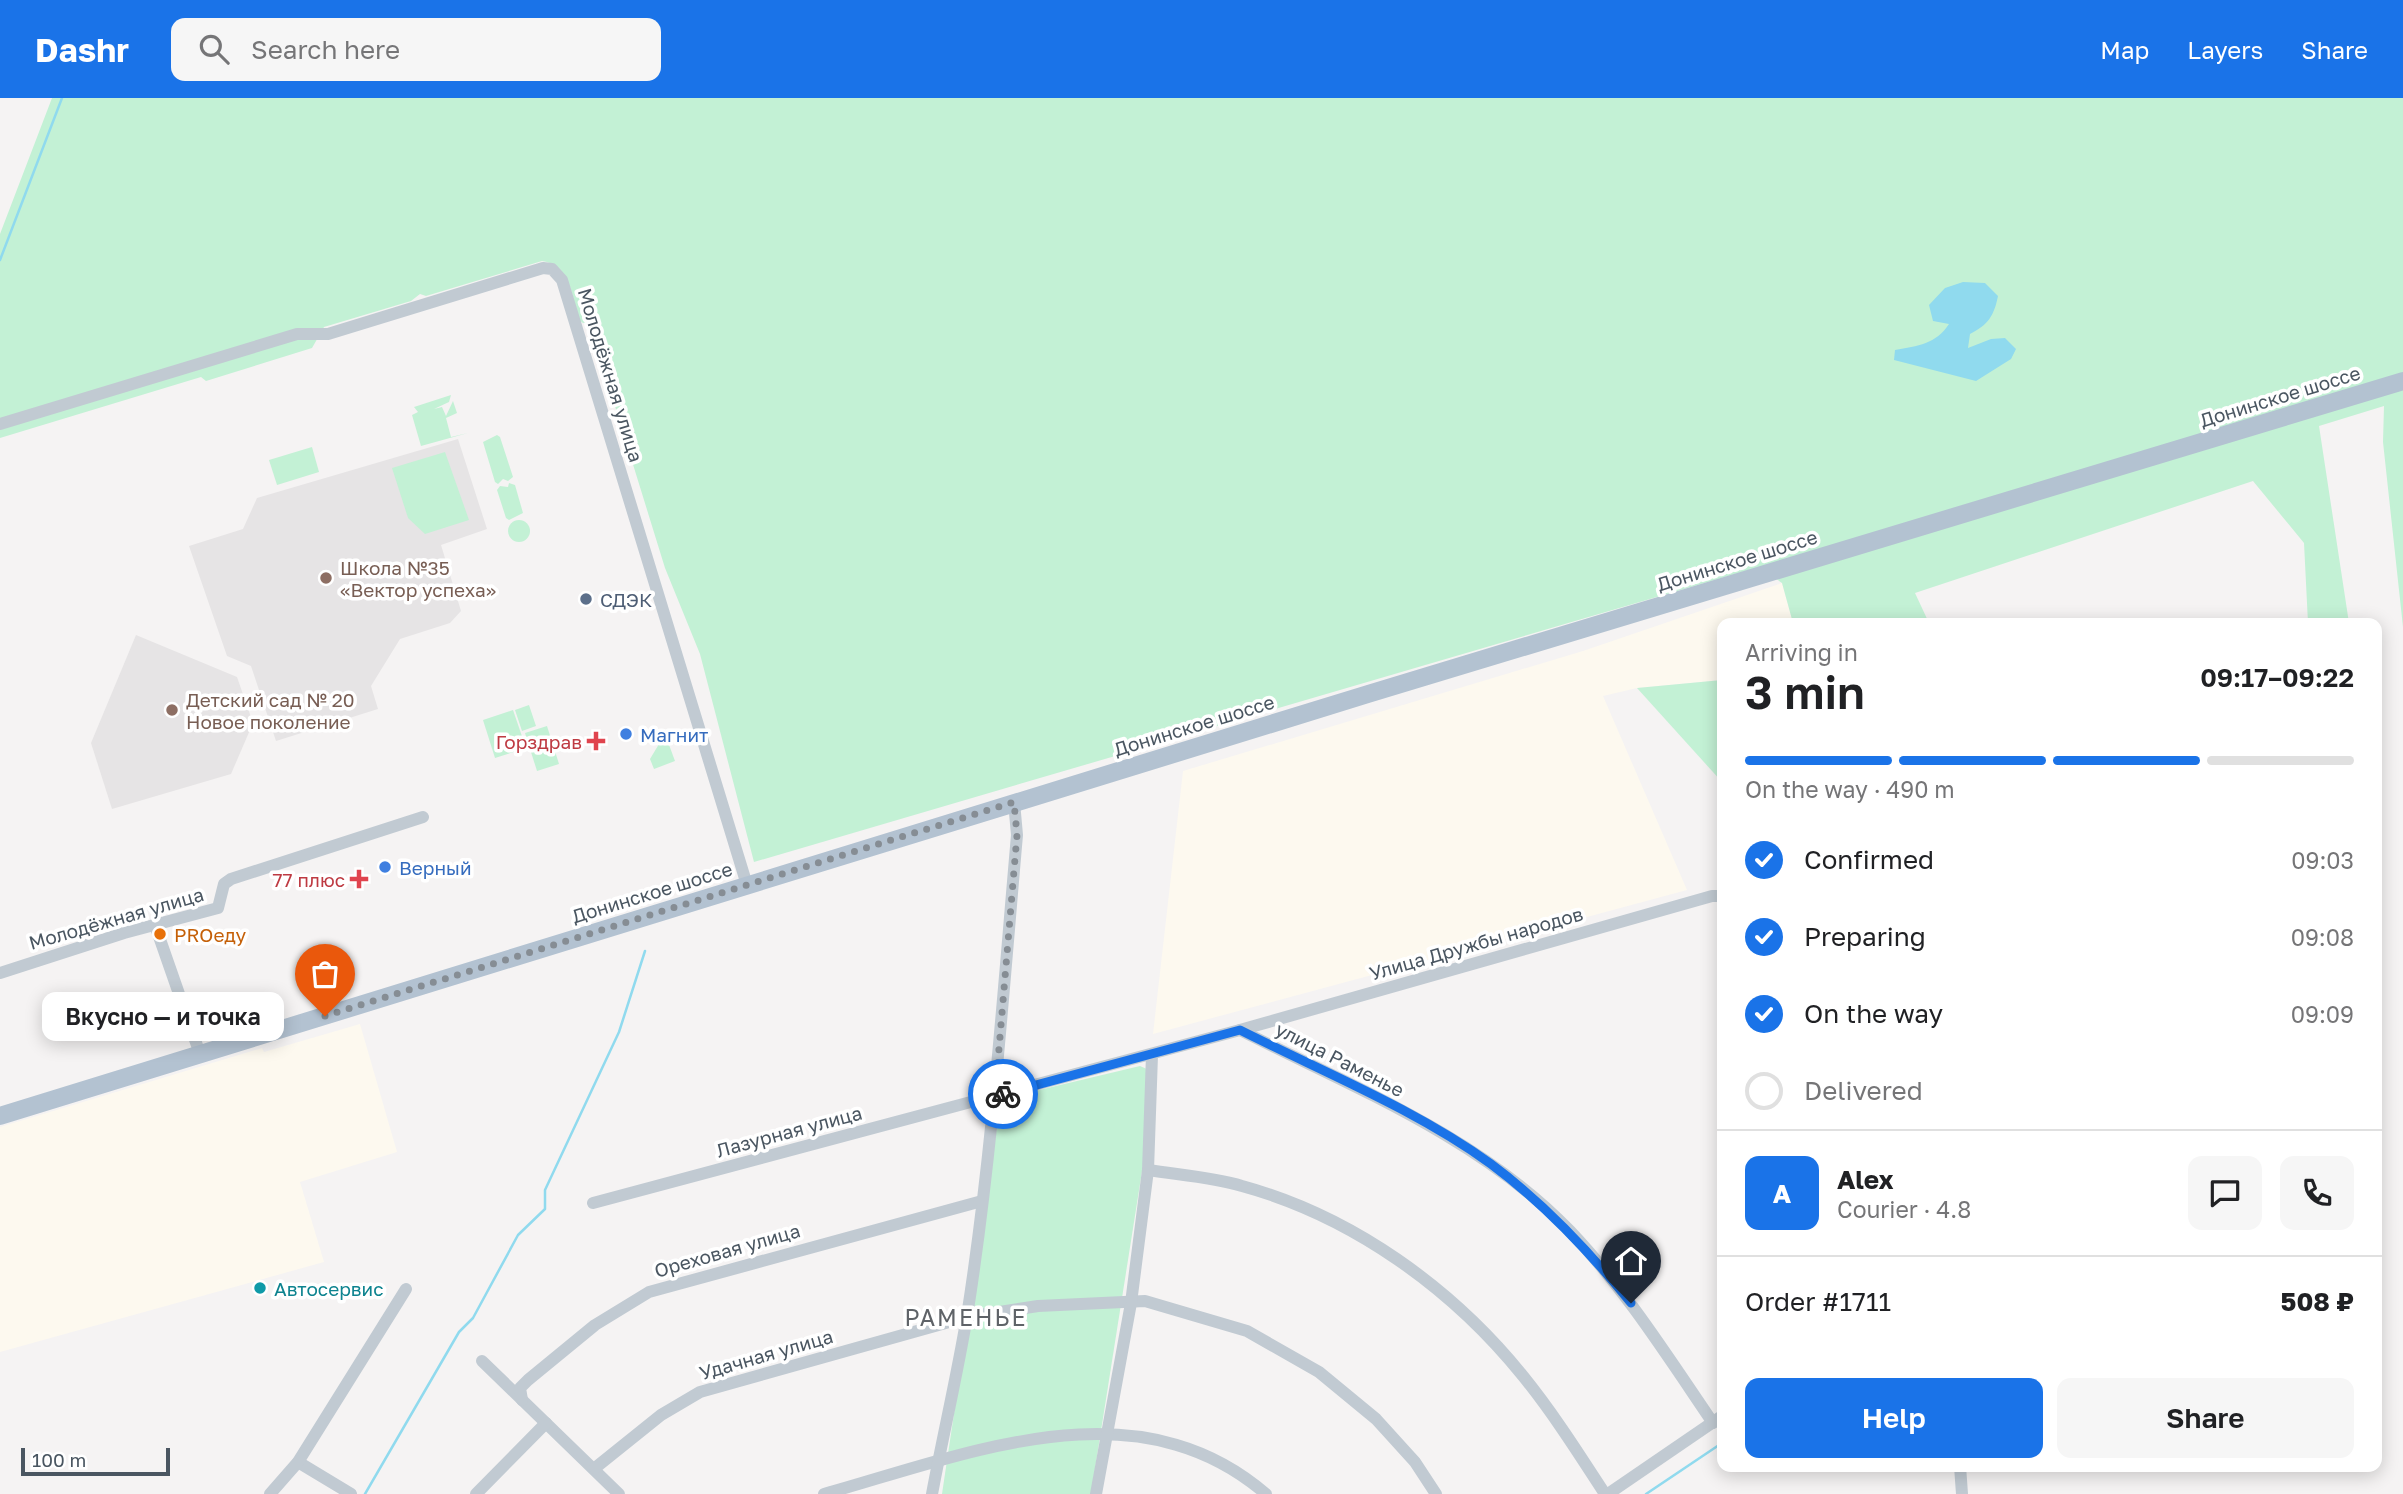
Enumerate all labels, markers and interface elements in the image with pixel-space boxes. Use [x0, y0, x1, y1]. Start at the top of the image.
search box [171, 18, 661, 81]
text: Dashr [35, 30, 129, 69]
icon: search [195, 30, 233, 68]
text: Search here [251, 34, 400, 65]
text: Map [2100, 35, 2149, 64]
text: Layers [2187, 35, 2263, 64]
text: Share [2301, 35, 2368, 64]
street label: Молодёжная улица [574, 285, 648, 465]
street label: Донинское шоссе [2197, 361, 2363, 431]
street label: Донинское шоссе [1654, 525, 1820, 595]
place label: Школа №35 «Вектор успеха» [340, 556, 496, 601]
marker: Школа №35 «Вектор успеха» [318, 570, 334, 586]
place label: СДЭК [600, 588, 652, 611]
marker: СДЭК [578, 591, 594, 607]
text: Arriving in [1745, 638, 1858, 666]
text: 09:17–09:22 [2200, 662, 2354, 693]
text: 3 min [1745, 664, 1865, 719]
place label: Детский сад № 20 Новое поколение [186, 688, 355, 733]
street label: Донинское шоссе [1111, 690, 1277, 760]
marker: Детский сад № 20 Новое поколение [164, 702, 180, 718]
place label: Магнит [640, 723, 708, 746]
marker: Магнит [618, 726, 634, 742]
place label: Горздрав [496, 730, 582, 753]
marker: Горздрав [588, 733, 604, 749]
text: On the way · 490 m [1745, 775, 1955, 803]
icon: check [1745, 841, 1783, 879]
text: Confirmed [1804, 844, 1934, 875]
text: 09:03 [2291, 846, 2354, 874]
place label: Верный [399, 856, 472, 879]
street label: Донинское шоссе [569, 857, 735, 927]
marker: Верный [377, 859, 393, 875]
place label: 77 плюс [273, 868, 345, 891]
marker: 77 плюс [351, 871, 367, 887]
street label: Молодёжная улица [26, 882, 206, 954]
street label: Улица Дружбы народов [1367, 901, 1585, 985]
icon: check [1745, 918, 1783, 956]
text: Preparing [1804, 921, 1926, 952]
place label: PROеду [174, 923, 247, 946]
text: 09:08 [2291, 923, 2354, 951]
marker: PROеду [152, 926, 168, 942]
pin [295, 944, 355, 1016]
icon: bag [306, 955, 344, 993]
callout: Вкусно — и точка [42, 992, 283, 1040]
icon: check [1745, 995, 1783, 1033]
text: On the way [1804, 998, 1943, 1029]
text: 09:09 [2291, 1000, 2354, 1028]
text: Вкусно — и точка [65, 1002, 261, 1030]
street label: улица Раменье [1272, 1017, 1408, 1101]
courier [968, 1059, 1038, 1129]
icon: bike [984, 1075, 1022, 1113]
text: Delivered [1804, 1075, 1923, 1106]
street label: Лазурная улица [714, 1101, 864, 1161]
button: chat [2188, 1156, 2262, 1230]
button: phone [2280, 1156, 2354, 1230]
text: Alex [1837, 1164, 1894, 1195]
text: A [1773, 1178, 1791, 1209]
text: Courier · 4.8 [1837, 1195, 1971, 1223]
street label: Ореховая улица [651, 1218, 803, 1282]
pin [1601, 1231, 1661, 1303]
icon: home [1612, 1242, 1650, 1280]
place label: Автосервис [274, 1277, 384, 1300]
marker: Автосервис [252, 1280, 268, 1296]
text: Order #1711 [1745, 1286, 1891, 1317]
text: 508 ₽ [2281, 1286, 2354, 1317]
district label: РАМЕНЬЕ [904, 1303, 1028, 1331]
street label: Удачная улица [697, 1324, 835, 1384]
button: Help [1745, 1378, 2043, 1458]
button: Share [2057, 1378, 2354, 1458]
scale bar [21, 1445, 170, 1477]
text: 100 m [32, 1448, 86, 1471]

